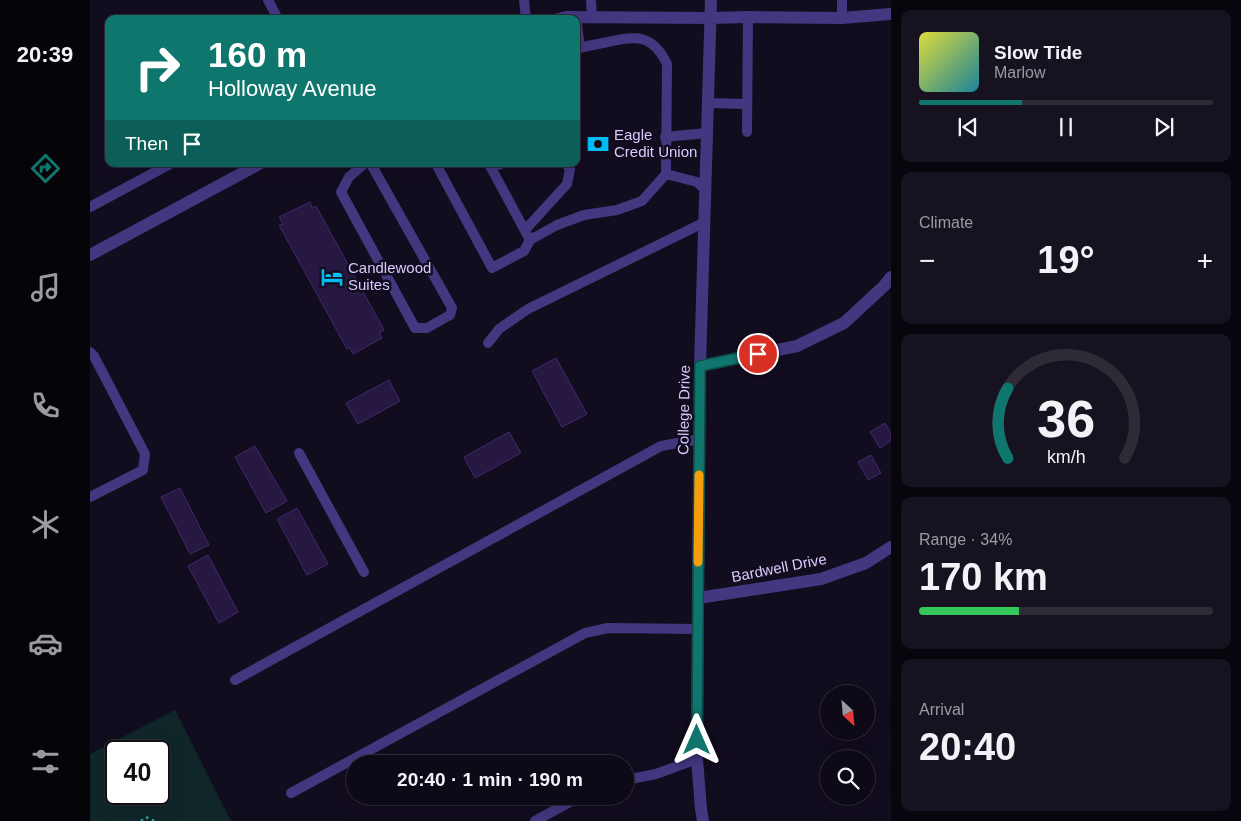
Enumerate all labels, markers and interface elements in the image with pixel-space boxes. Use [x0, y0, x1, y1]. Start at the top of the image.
icon: right [125, 35, 190, 100]
text: 160 m [208, 35, 307, 74]
text: 20:39 [17, 42, 73, 67]
text: Slow Tide [994, 42, 1082, 63]
text: Marlow [994, 64, 1046, 81]
text: Holloway Avenue [208, 76, 376, 101]
icon: previous [954, 113, 982, 141]
icon: pause [1052, 113, 1080, 141]
icon: next [1150, 113, 1178, 141]
place label: Eagle Credit Union [614, 126, 697, 160]
icon: arrive [178, 130, 206, 158]
bank icon: Eagle Credit Union [585, 131, 611, 157]
text: Then [125, 133, 168, 154]
icon: directions [28, 151, 63, 186]
text: Climate [919, 214, 973, 231]
text: 19° [1037, 239, 1095, 281]
text: − [919, 245, 935, 276]
text: + [1197, 245, 1213, 276]
place label: Candlewood Suites [348, 259, 431, 293]
hotel icon: Candlewood Suites [319, 264, 345, 290]
icon: music [28, 270, 63, 305]
pin [737, 333, 779, 375]
icon: arrive [744, 340, 772, 368]
street label: College Drive [674, 365, 693, 455]
icon: phone [28, 388, 63, 423]
text: 36 [1037, 390, 1095, 448]
text: km/h [1047, 447, 1085, 467]
icon: climate [28, 507, 63, 542]
text: Range · 34% [919, 531, 1012, 548]
street label: Bardwell Drive [730, 550, 828, 585]
text: 170 km [919, 556, 1048, 598]
icon: car [28, 626, 63, 661]
north arrow [820, 685, 875, 740]
map controls [820, 685, 875, 805]
text: Arrival [919, 701, 964, 718]
position arrow [670, 713, 722, 765]
text: 20:40 [919, 726, 1016, 768]
speed limit sign: 40 [105, 740, 170, 805]
icon: filters [28, 744, 63, 779]
button: search [820, 750, 875, 805]
text: 20:40 · 1 min · 190 m [397, 769, 583, 790]

